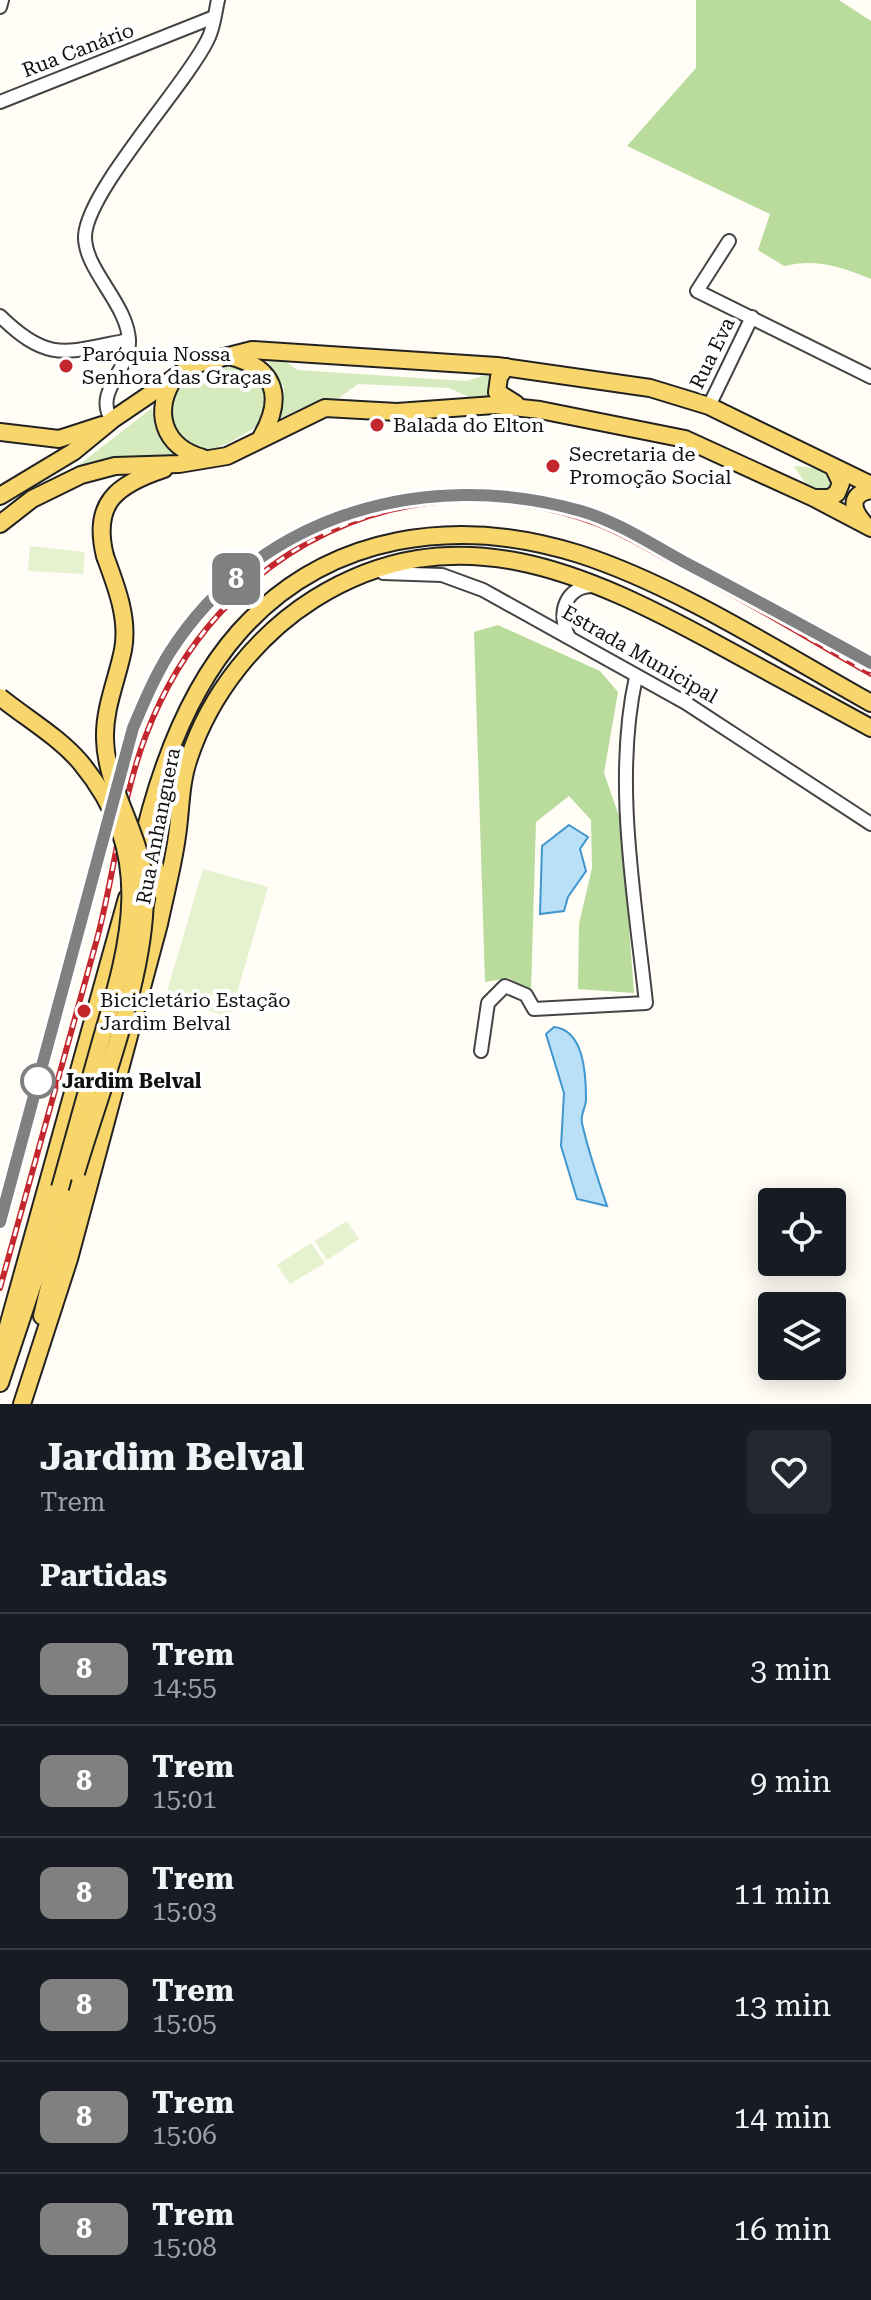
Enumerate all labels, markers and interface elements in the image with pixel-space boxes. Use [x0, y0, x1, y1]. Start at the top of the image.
street label: Rua Canário [19, 18, 137, 82]
street label: Rua Eva [684, 313, 740, 393]
place label: Paróquia Nossa Senhora das Graças [82, 342, 272, 389]
marker: Paróquia Nossa Senhora das Graças [57, 357, 75, 375]
place label: Balada do Elton [393, 413, 544, 437]
marker: Balada do Elton [368, 416, 386, 434]
place label: Secretaria de Promoção Social [569, 442, 732, 489]
marker: Secretaria de Promoção Social [544, 457, 562, 475]
line badge: 8 [210, 553, 262, 605]
text: 8 [228, 562, 244, 595]
street label: Estrada Municipal [558, 600, 722, 708]
street label: Rua Anhanguera [131, 746, 185, 906]
place label: Bicicletário Estação Jardim Belval [100, 988, 290, 1035]
marker: Bicicletário Estação Jardim Belval [75, 1002, 93, 1020]
marker: Jardim Belval [21, 1064, 55, 1098]
place label: Jardim Belval [62, 1069, 202, 1093]
map controls [758, 1188, 846, 1380]
button: locate [758, 1188, 846, 1276]
button: layers [758, 1292, 846, 1380]
button: heart [747, 1430, 831, 1514]
text: Jardim Belval [40, 1435, 304, 1479]
text: Trem [40, 1487, 106, 1517]
text: Partidas [40, 1558, 167, 1593]
text: Trem [152, 1637, 234, 1672]
text: 8 [76, 1652, 92, 1685]
text: 3 min [750, 1652, 831, 1687]
text: 14:55 [152, 1672, 217, 1702]
text: Trem [152, 1749, 234, 1784]
text: 8 [76, 1764, 92, 1797]
text: 9 min [750, 1764, 831, 1799]
text: 15:01 [152, 1784, 217, 1814]
text: Trem [152, 1861, 234, 1896]
text: 8 [76, 1876, 92, 1909]
text: 11 min [734, 1876, 831, 1911]
text: 15:03 [152, 1896, 217, 1926]
text: Trem [152, 1973, 234, 2008]
text: 8 [76, 1988, 92, 2021]
text: 13 min [734, 1988, 831, 2023]
text: 15:05 [152, 2008, 217, 2038]
text: Trem [152, 2085, 234, 2120]
text: 8 [76, 2100, 92, 2133]
text: 14 min [734, 2100, 831, 2135]
text: 15:06 [152, 2120, 217, 2150]
text: Trem [152, 2197, 234, 2232]
text: 8 [76, 2212, 92, 2245]
text: 16 min [734, 2212, 831, 2247]
text: 15:08 [152, 2232, 217, 2262]

